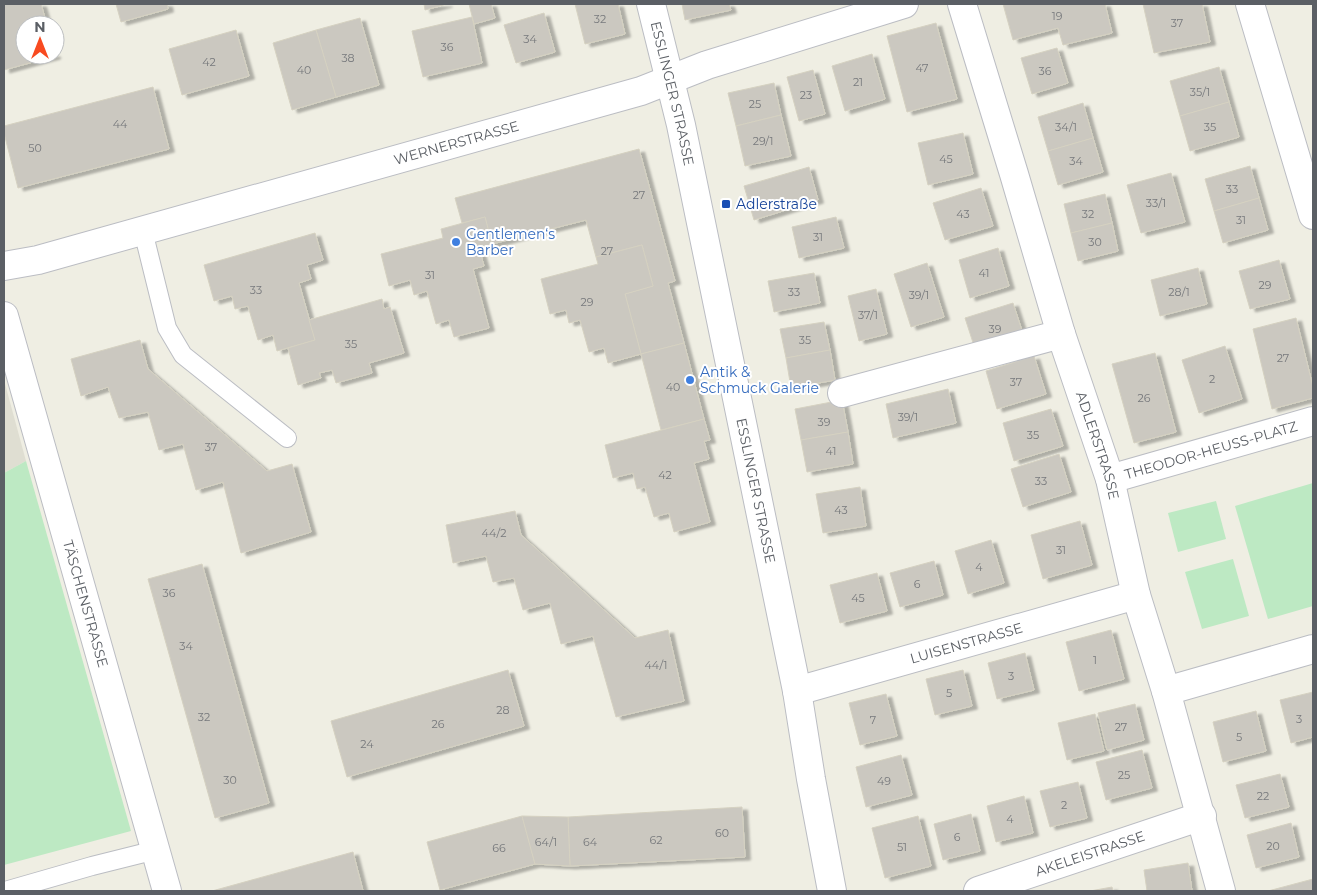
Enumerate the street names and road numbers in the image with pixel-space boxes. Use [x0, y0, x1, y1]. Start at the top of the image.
street label: ESSLINGER STRASSE [647, 19, 698, 167]
street label: WERNERSTRASSE [392, 117, 521, 169]
street label: ADLERSTRASSE [1072, 389, 1123, 501]
street label: ESSLINGER STRASSE [732, 417, 780, 565]
street label: THEODOR-HEUSS-PLATZ [1122, 417, 1299, 483]
street label: TÄSCHENSTRASSE [59, 538, 112, 669]
street label: LUISENSTRASSE [908, 619, 1025, 668]
street label: AKELEISTRASSE [1033, 827, 1147, 880]

